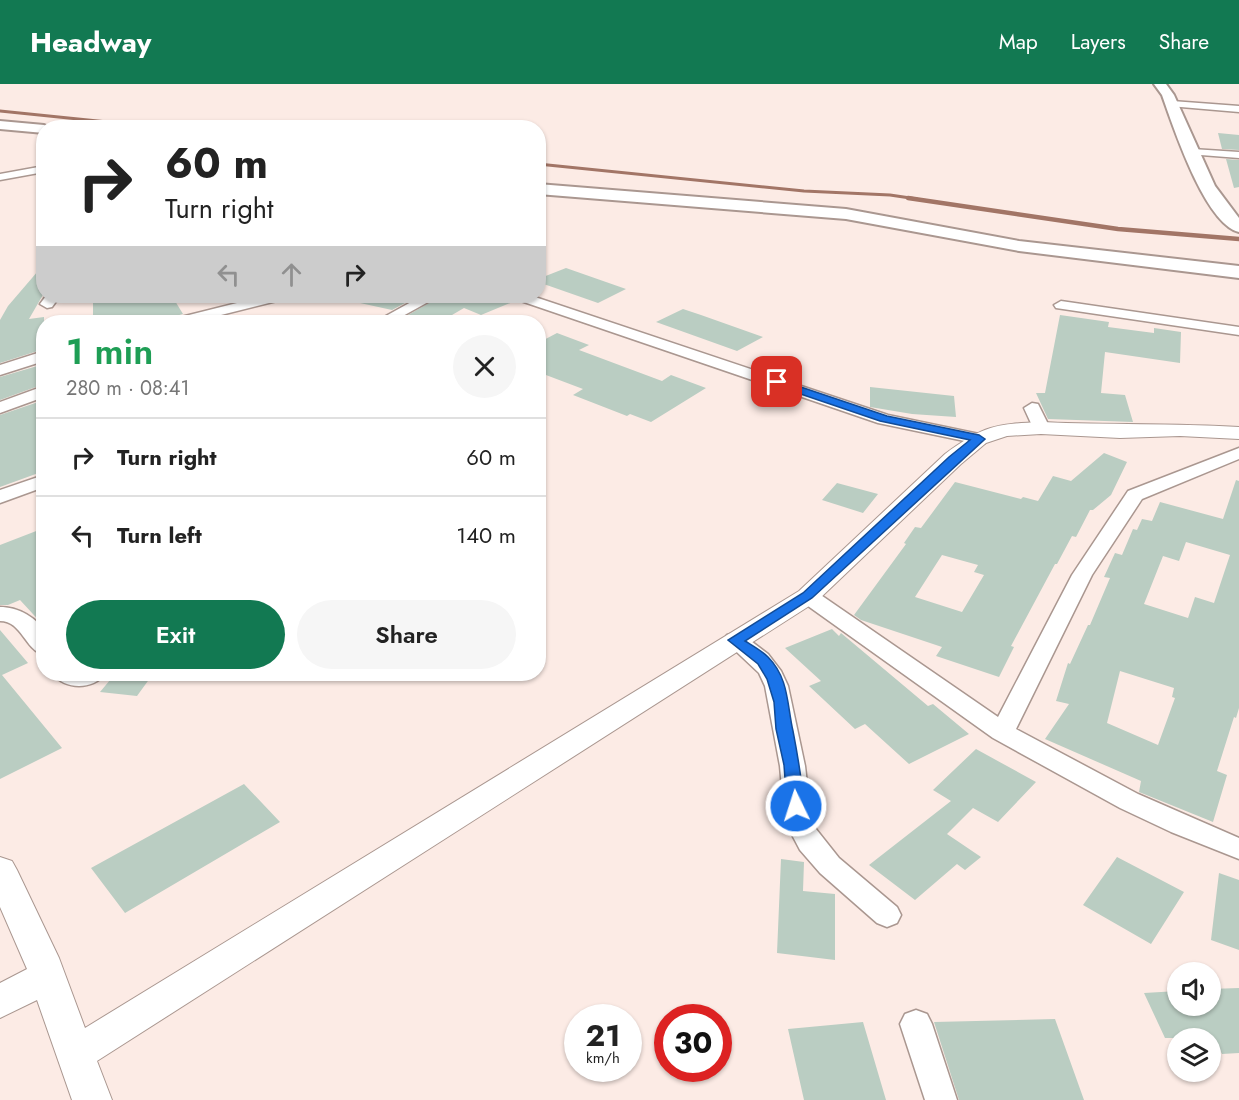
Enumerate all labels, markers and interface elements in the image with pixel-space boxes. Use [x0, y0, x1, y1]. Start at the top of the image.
text: Headway [30, 22, 151, 63]
text: Map [999, 27, 1038, 57]
text: Layers [1071, 27, 1126, 57]
text: Share [1159, 27, 1209, 57]
text: 60 m [165, 133, 268, 194]
icon: right [66, 144, 144, 222]
text: Turn right [165, 189, 273, 228]
icon: left [212, 258, 245, 291]
icon: ahead [275, 258, 308, 291]
icon: right [338, 258, 371, 291]
text: 1 min [66, 325, 153, 377]
button: close [453, 335, 516, 398]
pin [751, 356, 802, 407]
icon: arrive [760, 365, 793, 398]
text: 280 m · 08:41 [66, 374, 189, 403]
icon: right [66, 441, 99, 474]
text: Turn right [117, 441, 217, 473]
text: 60 m [466, 441, 516, 473]
icon: left [66, 519, 99, 552]
text: Turn left [117, 519, 202, 551]
text: 140 m [456, 519, 516, 551]
button: Exit [66, 600, 285, 669]
button: Share [297, 600, 516, 669]
position arrow [764, 774, 828, 838]
map controls [1167, 962, 1221, 1082]
button: sound [1167, 962, 1221, 1016]
speed limit sign: 30 [654, 1004, 732, 1082]
text: 21 [586, 1014, 620, 1057]
button: layers [1167, 1028, 1221, 1082]
text: km/h [586, 1047, 620, 1069]

